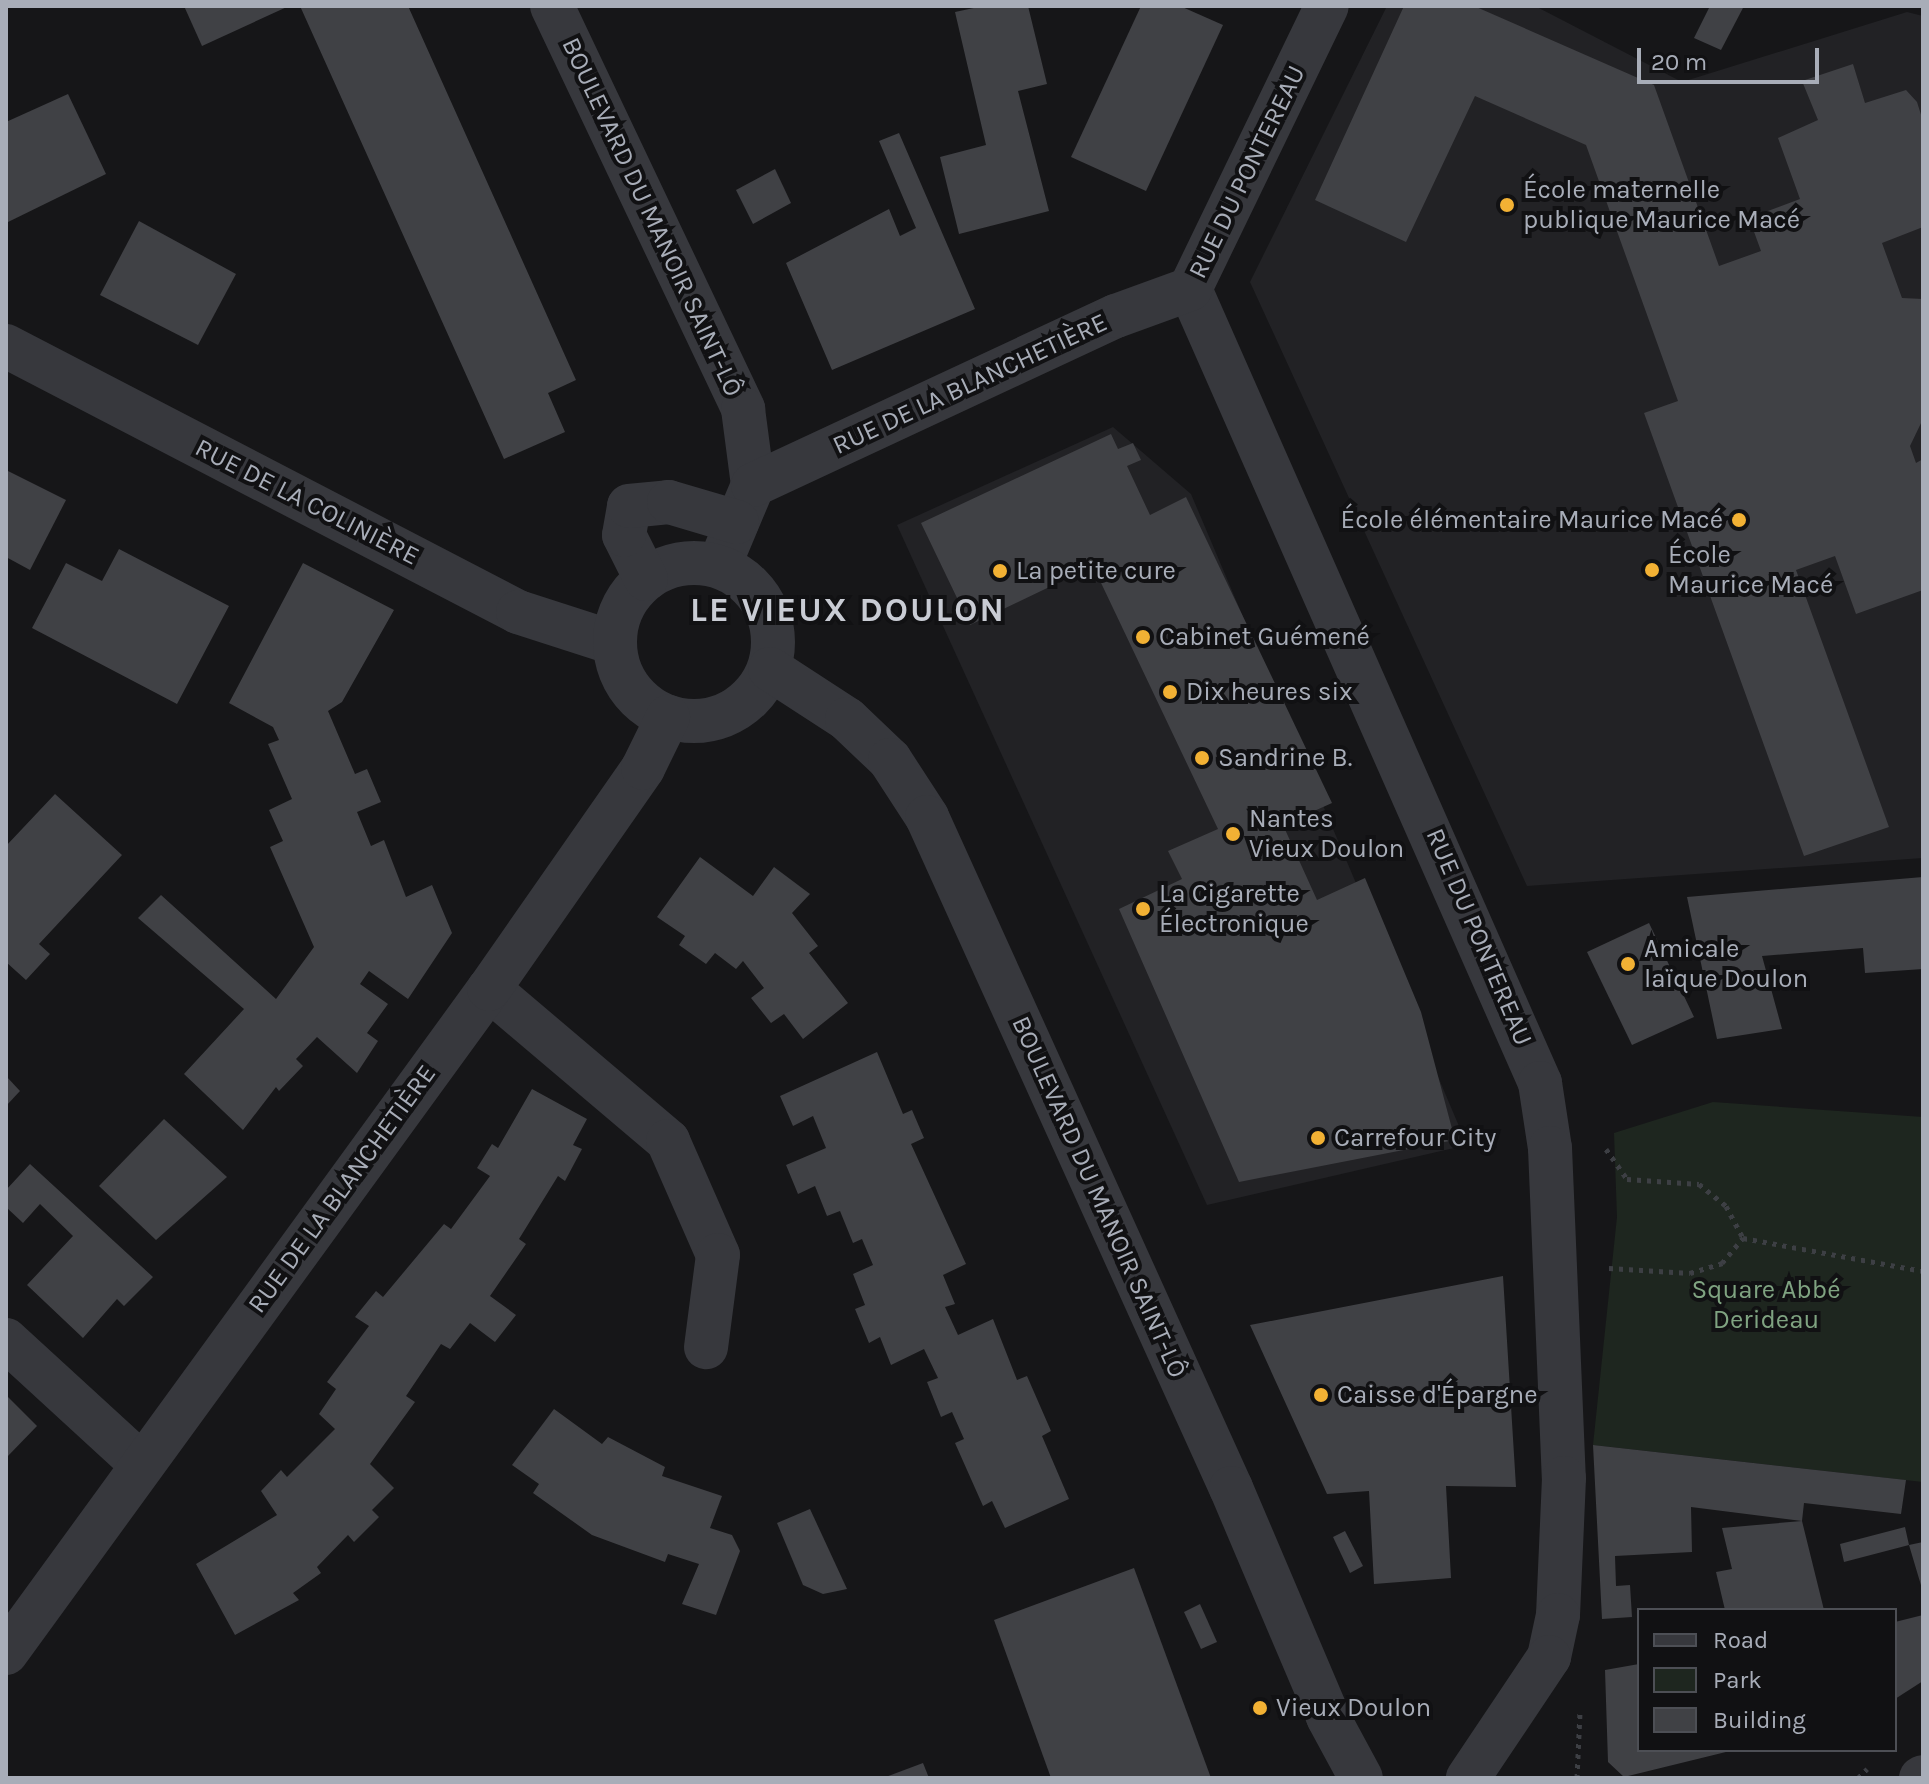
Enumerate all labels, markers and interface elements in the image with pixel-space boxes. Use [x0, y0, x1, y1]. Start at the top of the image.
street label: BOULEVARD DU MANOIR SAINT-LÔ [555, 32, 749, 402]
scale bar [1641, 32, 1823, 82]
text: 20 m [1651, 48, 1707, 76]
street label: RUE DU PONTEREAU [1182, 60, 1312, 284]
place label: École maternelle publique Maurice Macé [1523, 174, 1800, 236]
marker: École maternelle publique Maurice Macé [1498, 196, 1516, 214]
street label: RUE DE LA BLANCHETIÈRE [828, 307, 1112, 461]
street label: RUE DE LA COLINIÈRE [190, 432, 424, 572]
place label: École élémentaire Maurice Macé [1341, 504, 1723, 536]
marker: École élémentaire Maurice Macé [1730, 511, 1748, 529]
place label: École Maurice Macé [1668, 539, 1833, 600]
place label: La petite cure [1016, 555, 1176, 587]
marker: École Maurice Macé [1643, 561, 1661, 579]
marker: La petite cure [991, 562, 1009, 580]
district label: LE VIEUX DOULON [690, 591, 1006, 631]
place label: Cabinet Guémené [1159, 621, 1370, 653]
marker: Cabinet Guémené [1134, 628, 1152, 646]
place label: Dix heures six [1186, 676, 1352, 708]
marker: Dix heures six [1161, 683, 1179, 701]
place label: Sandrine B. [1218, 742, 1352, 774]
marker: Sandrine B. [1193, 749, 1211, 767]
place label: Nantes Vieux Doulon [1249, 803, 1404, 864]
street label: RUE DU PONTEREAU [1419, 824, 1539, 1050]
marker: Nantes Vieux Doulon [1224, 825, 1242, 843]
place label: La Cigarette Électronique [1159, 878, 1309, 940]
marker: La Cigarette Électronique [1134, 900, 1152, 918]
place label: Amicale laïque Doulon [1644, 933, 1808, 994]
marker: Amicale laïque Doulon [1619, 955, 1637, 973]
street label: BOULEVARD DU MANOIR SAINT-LÔ [1005, 1011, 1193, 1383]
street label: RUE DE LA BLANCHETIÈRE [241, 1059, 443, 1319]
place label: Carrefour City [1334, 1122, 1496, 1154]
marker: Carrefour City [1309, 1129, 1327, 1147]
park label: Square Abbé Derideau [1692, 1274, 1840, 1336]
place label: Caisse d'Épargne [1337, 1379, 1538, 1411]
marker: Caisse d'Épargne [1312, 1386, 1330, 1404]
legend [1637, 1608, 1897, 1752]
text: Road [1713, 1626, 1768, 1654]
text: Park [1713, 1666, 1762, 1694]
place label: Vieux Doulon [1276, 1692, 1431, 1724]
marker: Vieux Doulon [1251, 1699, 1269, 1717]
text: Building [1713, 1706, 1806, 1734]

